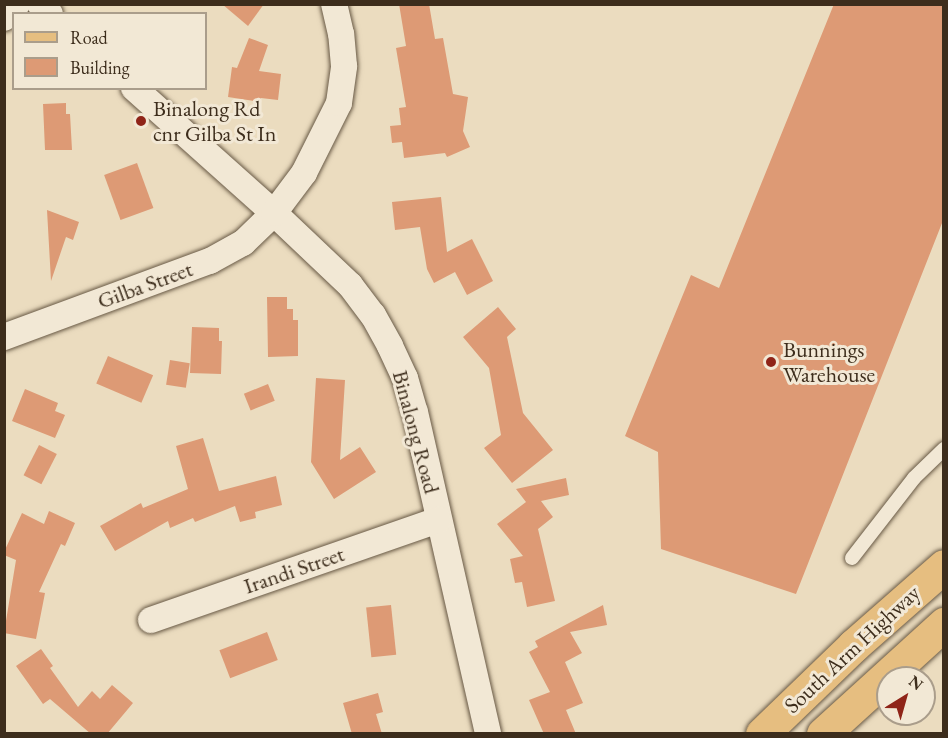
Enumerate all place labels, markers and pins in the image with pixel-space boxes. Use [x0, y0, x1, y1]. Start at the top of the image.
place label: Binalong Rd cnr Gilba St In [153, 95, 276, 146]
marker: Binalong Rd cnr Gilba St In [134, 114, 148, 128]
place label: Bunnings Warehouse [783, 336, 875, 388]
marker: Bunnings Warehouse [764, 355, 778, 369]

